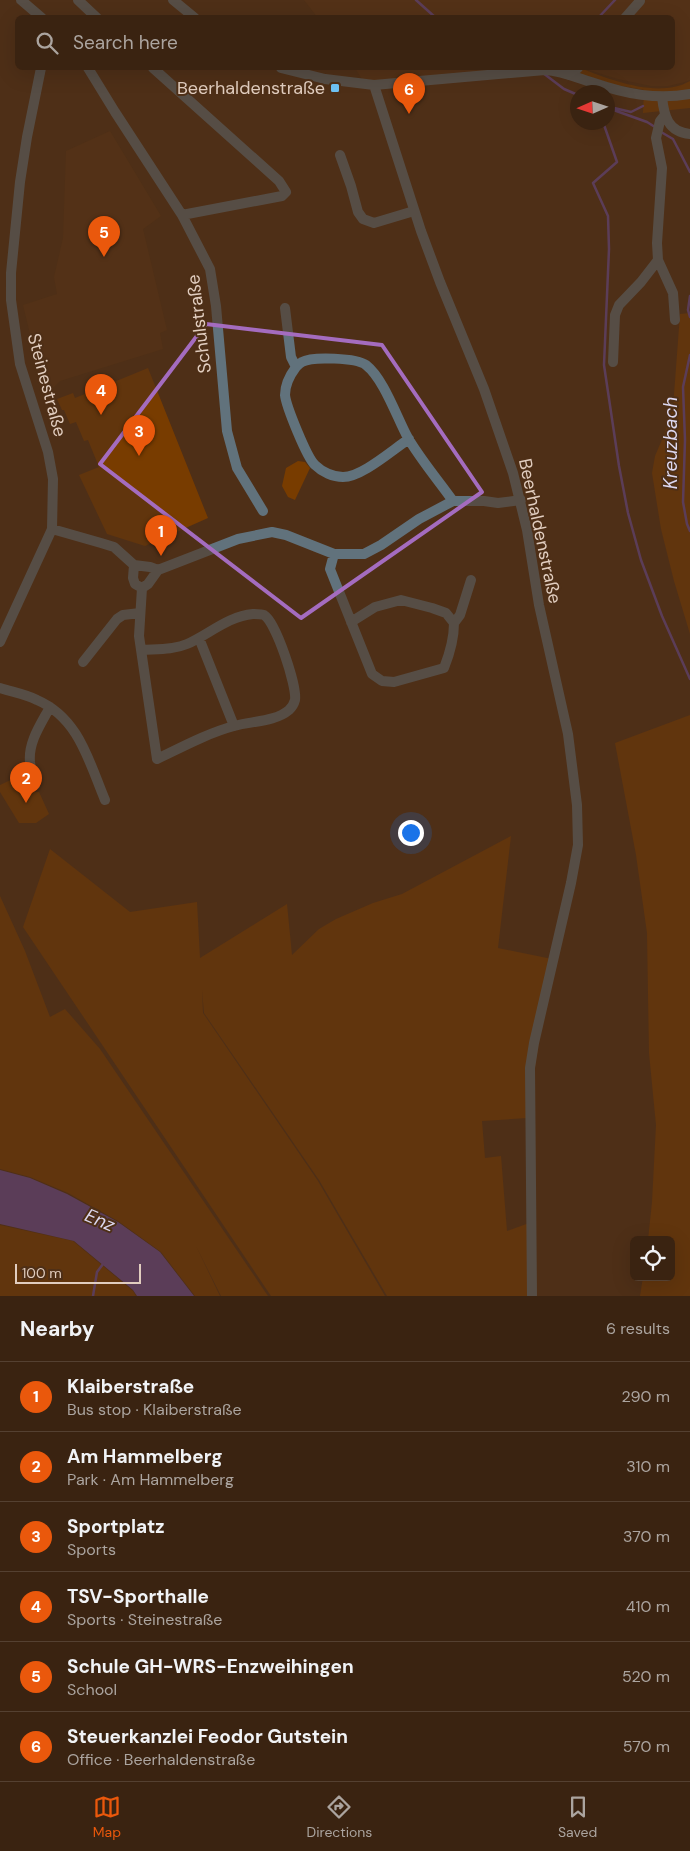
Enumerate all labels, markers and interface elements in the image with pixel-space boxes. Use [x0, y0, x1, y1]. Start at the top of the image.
search box [15, 15, 675, 70]
icon: search [33, 29, 61, 57]
text: Search here [73, 30, 178, 55]
pin: 6 [393, 73, 425, 114]
place label: Beerhaldenstraße [177, 76, 325, 100]
marker: Beerhaldenstraße [329, 82, 341, 94]
north arrow [570, 85, 615, 130]
pin: 5 [88, 216, 120, 257]
street label: Schulstraße [181, 273, 217, 375]
street label: Steinestraße [22, 331, 72, 439]
pin: 4 [85, 374, 117, 415]
water label: Kreuzbach [658, 397, 683, 489]
pin: 3 [123, 415, 155, 456]
street label: Beerhaldenstraße [513, 456, 567, 606]
pin: 1 [145, 515, 177, 556]
pin: 2 [10, 762, 42, 803]
your location [398, 820, 424, 846]
water label: Enz [81, 1203, 119, 1237]
map controls [630, 1236, 675, 1281]
button: locate [630, 1236, 675, 1281]
scale bar [15, 1261, 141, 1284]
text: 100 m [22, 1264, 62, 1282]
text: Nearby [20, 1315, 94, 1343]
text: 6 results [606, 1318, 670, 1339]
text: Klaiberstraße [67, 1374, 194, 1399]
text: 1 [33, 1386, 39, 1407]
text: 290 m [621, 1386, 670, 1407]
text: Bus stop · Klaiberstraße [67, 1399, 242, 1420]
text: Am Hammelberg [67, 1444, 223, 1469]
text: 2 [31, 1456, 41, 1477]
text: 310 m [626, 1456, 670, 1477]
text: Park · Am Hammelberg [67, 1469, 234, 1490]
text: Sportplatz [67, 1514, 165, 1539]
text: 3 [31, 1526, 41, 1547]
text: 370 m [623, 1526, 670, 1547]
text: Sports [67, 1539, 116, 1560]
text: TSV-Sporthalle [67, 1584, 209, 1609]
text: 4 [31, 1596, 41, 1617]
text: 410 m [626, 1596, 670, 1617]
text: Sports · Steinestraße [67, 1609, 222, 1630]
text: Schule GH-WRS-Enzweihingen [67, 1654, 354, 1679]
text: 5 [31, 1666, 41, 1687]
text: 520 m [622, 1666, 670, 1687]
text: School [67, 1679, 117, 1700]
text: Steuerkanzlei Feodor Gutstein [67, 1724, 348, 1749]
text: 6 [31, 1736, 41, 1757]
text: 570 m [623, 1736, 670, 1757]
text: Office · Beerhaldenstraße [67, 1749, 255, 1770]
tab: Map [93, 1793, 121, 1841]
tab: Directions [307, 1793, 372, 1841]
tab: Saved [558, 1793, 597, 1841]

